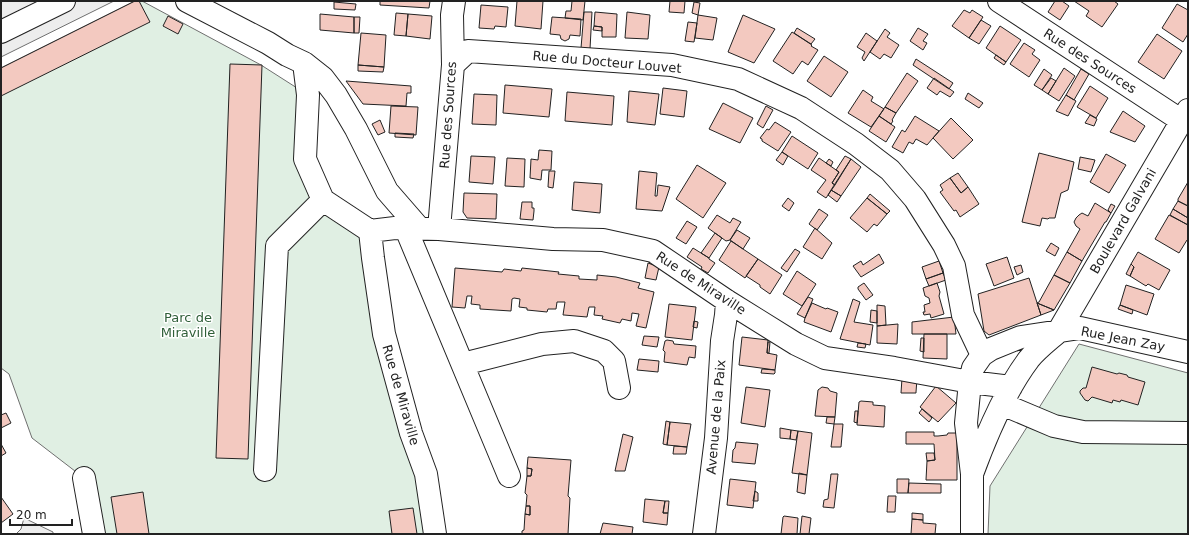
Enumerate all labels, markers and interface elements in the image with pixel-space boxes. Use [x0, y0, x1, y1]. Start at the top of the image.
street label: Rue des Sources [1041, 25, 1139, 97]
street label: Rue du Docteur Louvet [532, 48, 682, 76]
street label: Rue des Sources [437, 61, 459, 169]
street label: Boulevard Galvani [1087, 166, 1159, 276]
street label: Rue de Miraville [653, 248, 749, 318]
park label: Parc de Miraville [161, 310, 215, 340]
street label: Rue Jean Zay [1080, 323, 1167, 355]
street label: Rue de Miraville [379, 343, 423, 447]
street label: Avenue de la Paix [704, 359, 729, 475]
scale bar [10, 501, 72, 527]
text: 20 m [16, 508, 47, 522]

